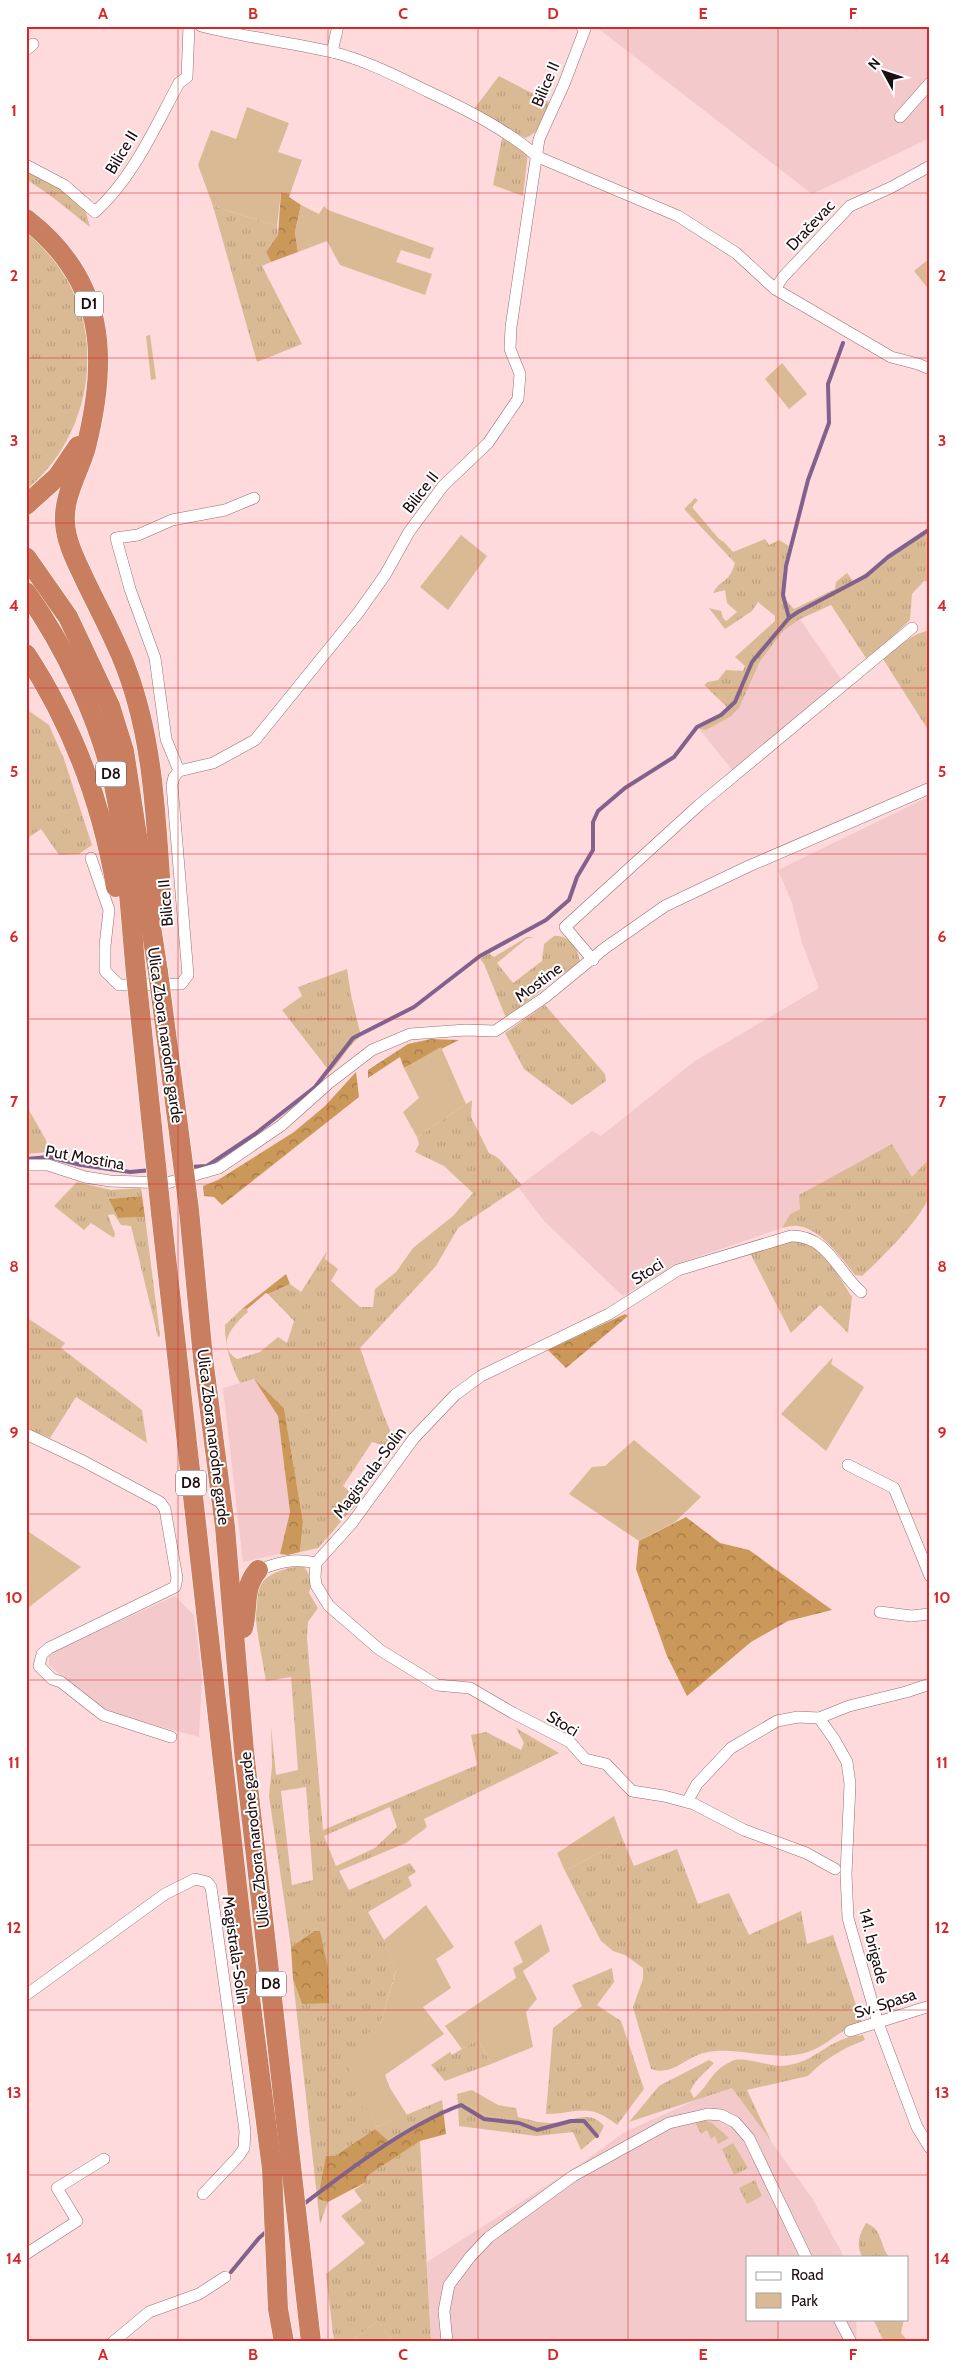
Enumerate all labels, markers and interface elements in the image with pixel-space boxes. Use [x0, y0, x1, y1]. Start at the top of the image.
text: A [98, 4, 108, 23]
text: B [248, 4, 258, 23]
text: C [398, 4, 408, 23]
text: D [547, 4, 559, 23]
text: E [698, 4, 708, 23]
text: F [849, 4, 858, 23]
north arrow [858, 48, 908, 98]
text: N [864, 54, 884, 73]
street label: Bilice II [528, 59, 563, 110]
text: 1 [11, 101, 17, 120]
text: 1 [939, 101, 945, 120]
street label: Bilice II [101, 127, 142, 177]
street label: Dračevac [782, 196, 839, 255]
text: 2 [10, 266, 18, 285]
text: 2 [938, 266, 946, 285]
road number: D1 [75, 292, 103, 316]
text: 3 [10, 431, 18, 450]
text: 3 [938, 431, 946, 450]
street label: Bilice II [398, 468, 442, 517]
text: 4 [9, 596, 19, 615]
text: 4 [937, 596, 947, 615]
text: 5 [10, 762, 18, 781]
road number: D8 [96, 762, 126, 786]
text: 5 [938, 762, 946, 781]
street label: Bilice II [154, 879, 177, 927]
text: 6 [10, 927, 19, 946]
text: 6 [938, 927, 947, 946]
street label: Ulica Zbora narodne garde [144, 946, 187, 1124]
street label: Mostine [511, 959, 566, 1006]
text: 7 [10, 1092, 19, 1111]
text: 7 [938, 1092, 947, 1111]
street label: Put Mostina [44, 1141, 126, 1174]
street label: Stoci [628, 1254, 667, 1289]
text: 8 [9, 1257, 19, 1276]
text: 8 [937, 1257, 947, 1276]
street label: Ulica Zbora narodne garde [193, 1348, 234, 1526]
text: 9 [10, 1423, 19, 1442]
street label: Magistrala-Solin [329, 1423, 410, 1522]
text: 9 [938, 1423, 947, 1442]
road number: D8 [176, 1470, 206, 1496]
text: 10 [5, 1588, 23, 1607]
text: 10 [933, 1588, 951, 1607]
street label: Stoci [543, 1707, 582, 1740]
street label: Ulica Zbora narodne garde [236, 1751, 273, 1929]
text: 11 [8, 1753, 20, 1772]
text: 11 [936, 1753, 948, 1772]
street label: Magistrala-Solin [219, 1895, 253, 2005]
street label: 141. brigade [855, 1907, 892, 1986]
text: 12 [7, 1918, 21, 1937]
text: 12 [935, 1918, 949, 1937]
road number: D8 [256, 1972, 286, 1996]
street label: Sv. Spasa [852, 1985, 919, 2022]
text: 13 [7, 2083, 21, 2102]
text: 13 [935, 2083, 949, 2102]
text: 14 [6, 2249, 22, 2268]
text: 14 [934, 2249, 950, 2268]
legend [746, 2256, 908, 2320]
text: Road [791, 2266, 824, 2284]
text: Park [791, 2292, 818, 2310]
text: A [98, 2345, 108, 2364]
text: B [248, 2345, 258, 2364]
text: C [398, 2345, 408, 2364]
text: D [547, 2345, 559, 2364]
text: E [698, 2345, 708, 2364]
text: F [849, 2345, 858, 2364]

